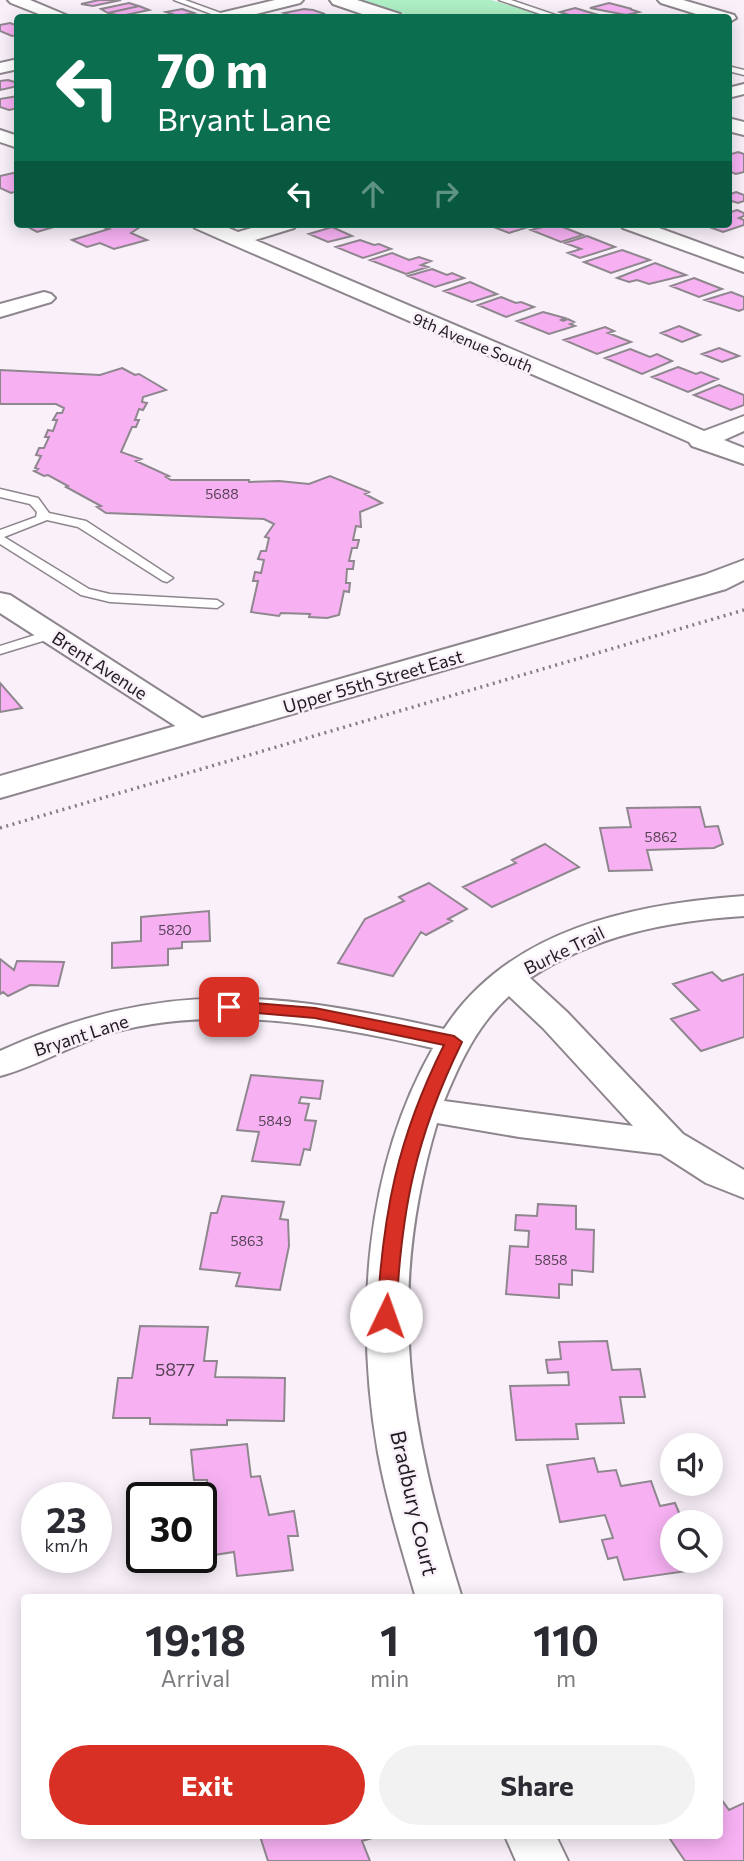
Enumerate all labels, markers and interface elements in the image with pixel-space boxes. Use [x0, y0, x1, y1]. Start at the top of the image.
text: 70 m [157, 38, 268, 98]
icon: left [42, 42, 133, 133]
text: Bryant Lane [157, 98, 331, 138]
icon: left [281, 175, 319, 213]
icon: ahead [354, 175, 392, 213]
icon: right [427, 175, 465, 213]
street label: 9th Avenue South [410, 308, 536, 376]
house number: 5688 [205, 485, 239, 502]
street label: Brent Avenue [48, 626, 152, 704]
street label: Upper 55th Street East [280, 645, 466, 717]
house number: 5862 [645, 828, 678, 845]
house number: 5820 [158, 921, 192, 938]
street label: Burke Trail [520, 921, 608, 979]
pin [199, 977, 259, 1037]
icon: arrive [210, 988, 248, 1026]
street label: Bryant Lane [31, 1009, 131, 1061]
house number: 5849 [258, 1112, 292, 1129]
house number: 5863 [231, 1232, 264, 1249]
house number: 5858 [534, 1251, 568, 1268]
position arrow [349, 1279, 423, 1353]
house number: 5877 [155, 1358, 195, 1380]
street label: Bradbury Court [386, 1428, 444, 1578]
map controls [660, 1433, 723, 1573]
button: sound [660, 1433, 723, 1496]
speed limit sign: 30 [126, 1482, 217, 1573]
text: 23 [46, 1497, 87, 1540]
button: search [660, 1510, 723, 1573]
text: km/h [45, 1534, 88, 1556]
text: 19:18 [145, 1613, 246, 1665]
text: 1 [380, 1613, 399, 1665]
text: 110 [533, 1613, 599, 1665]
text: Arrival [161, 1664, 230, 1692]
text: min [370, 1664, 409, 1692]
text: m [556, 1664, 576, 1692]
button: Exit [49, 1745, 365, 1825]
button: Share [379, 1745, 695, 1825]

